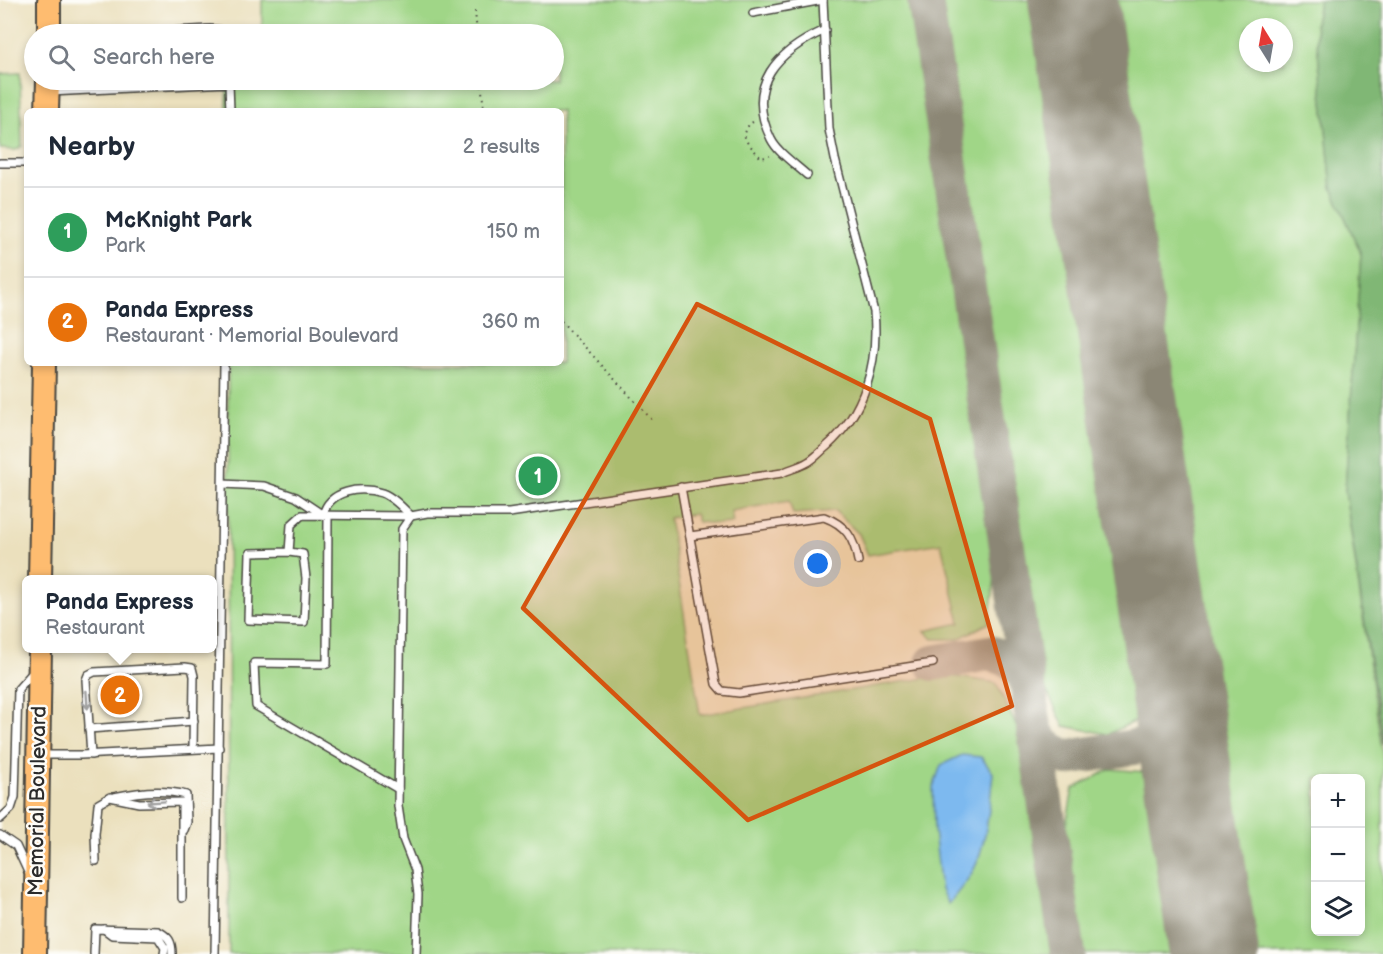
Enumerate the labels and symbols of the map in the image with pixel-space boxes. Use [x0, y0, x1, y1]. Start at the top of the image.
north arrow [1239, 18, 1293, 72]
pin: 1 [518, 454, 558, 498]
your location [803, 549, 832, 578]
pin: 2 [100, 672, 140, 718]
one-way arrow [82, 690, 93, 710]
street label: Memorial Boulevard [23, 706, 52, 896]
one-way arrow [147, 797, 167, 808]

